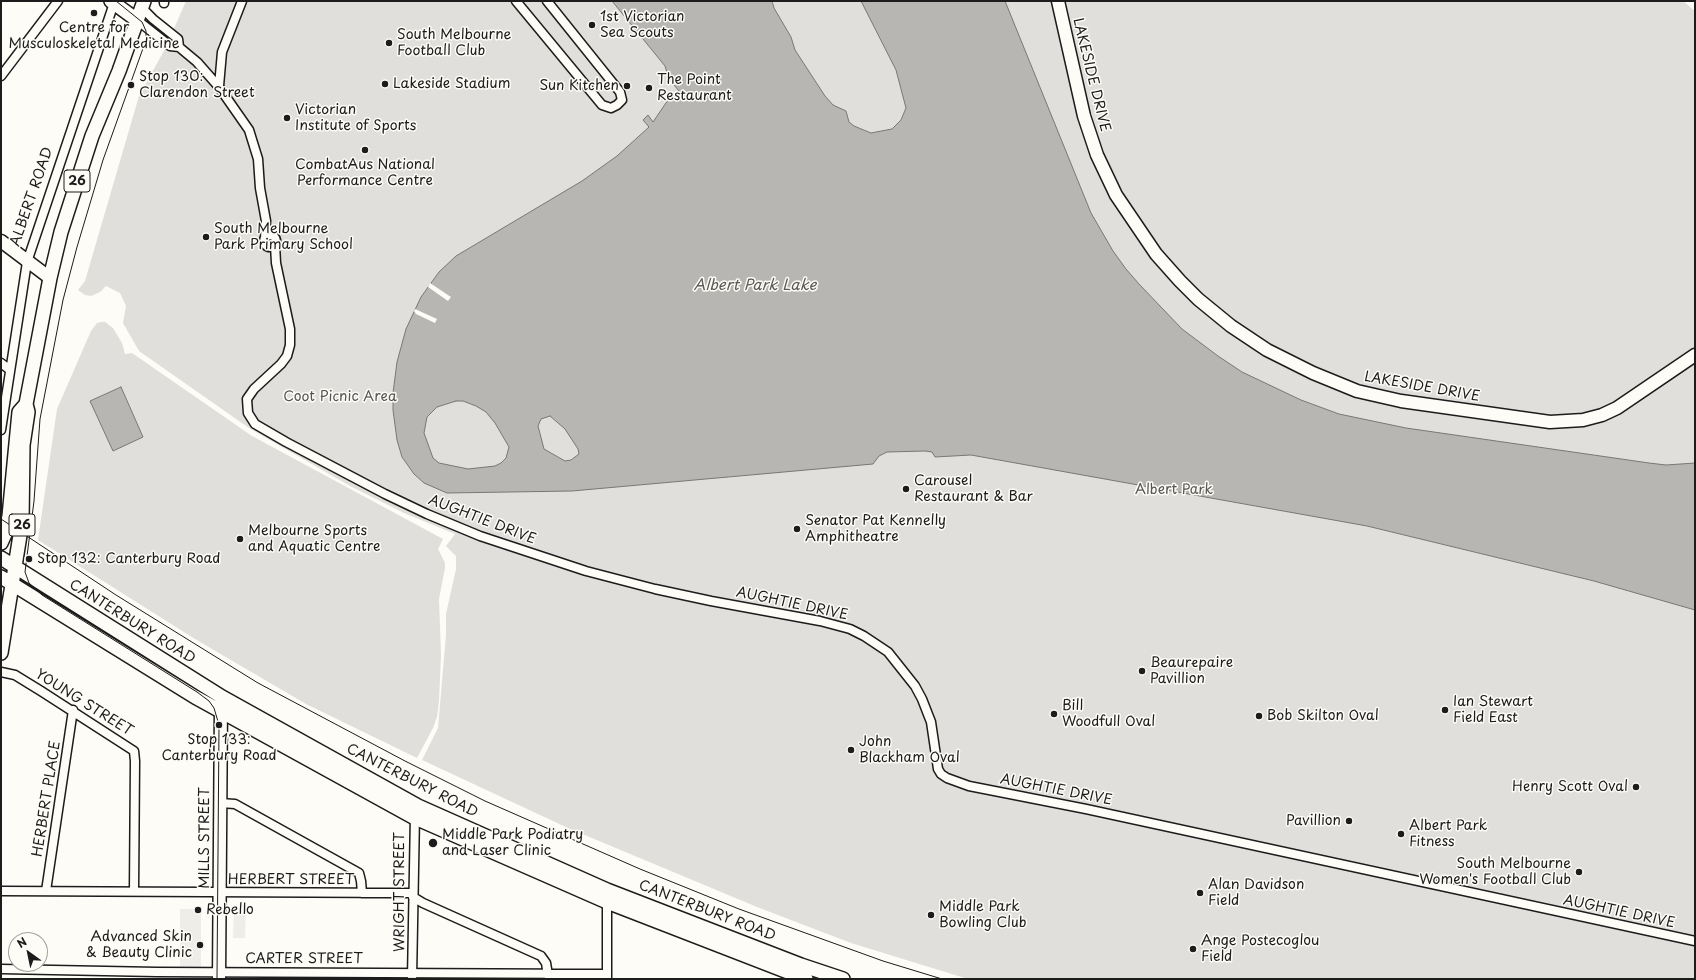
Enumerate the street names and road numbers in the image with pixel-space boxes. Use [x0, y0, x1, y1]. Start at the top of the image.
street label: LAKESIDE DRIVE [1069, 16, 1113, 134]
street label: ALBERT ROAD [7, 145, 57, 249]
road number: 26 [64, 170, 90, 192]
street label: LAKESIDE DRIVE [1363, 369, 1481, 405]
street label: AUGHTIE DRIVE [426, 492, 538, 548]
road number: 26 [9, 514, 35, 536]
street label: CANTERBURY ROAD [66, 576, 198, 668]
street label: AUGHTIE DRIVE [735, 584, 849, 624]
street label: YOUNG STREET [32, 666, 136, 740]
street label: HERBERT PLACE [30, 740, 64, 858]
street label: CANTERBURY ROAD [343, 741, 481, 821]
street label: AUGHTIE DRIVE [999, 771, 1113, 809]
street label: MILLS STREET [197, 787, 213, 889]
street label: WRIGHT STREET [392, 832, 408, 952]
street label: HERBERT STREET [228, 872, 354, 888]
street label: CANTERBURY ROAD [636, 877, 778, 945]
street label: AUGHTIE DRIVE [1562, 892, 1676, 932]
street label: CARTER STREET [245, 951, 363, 967]

